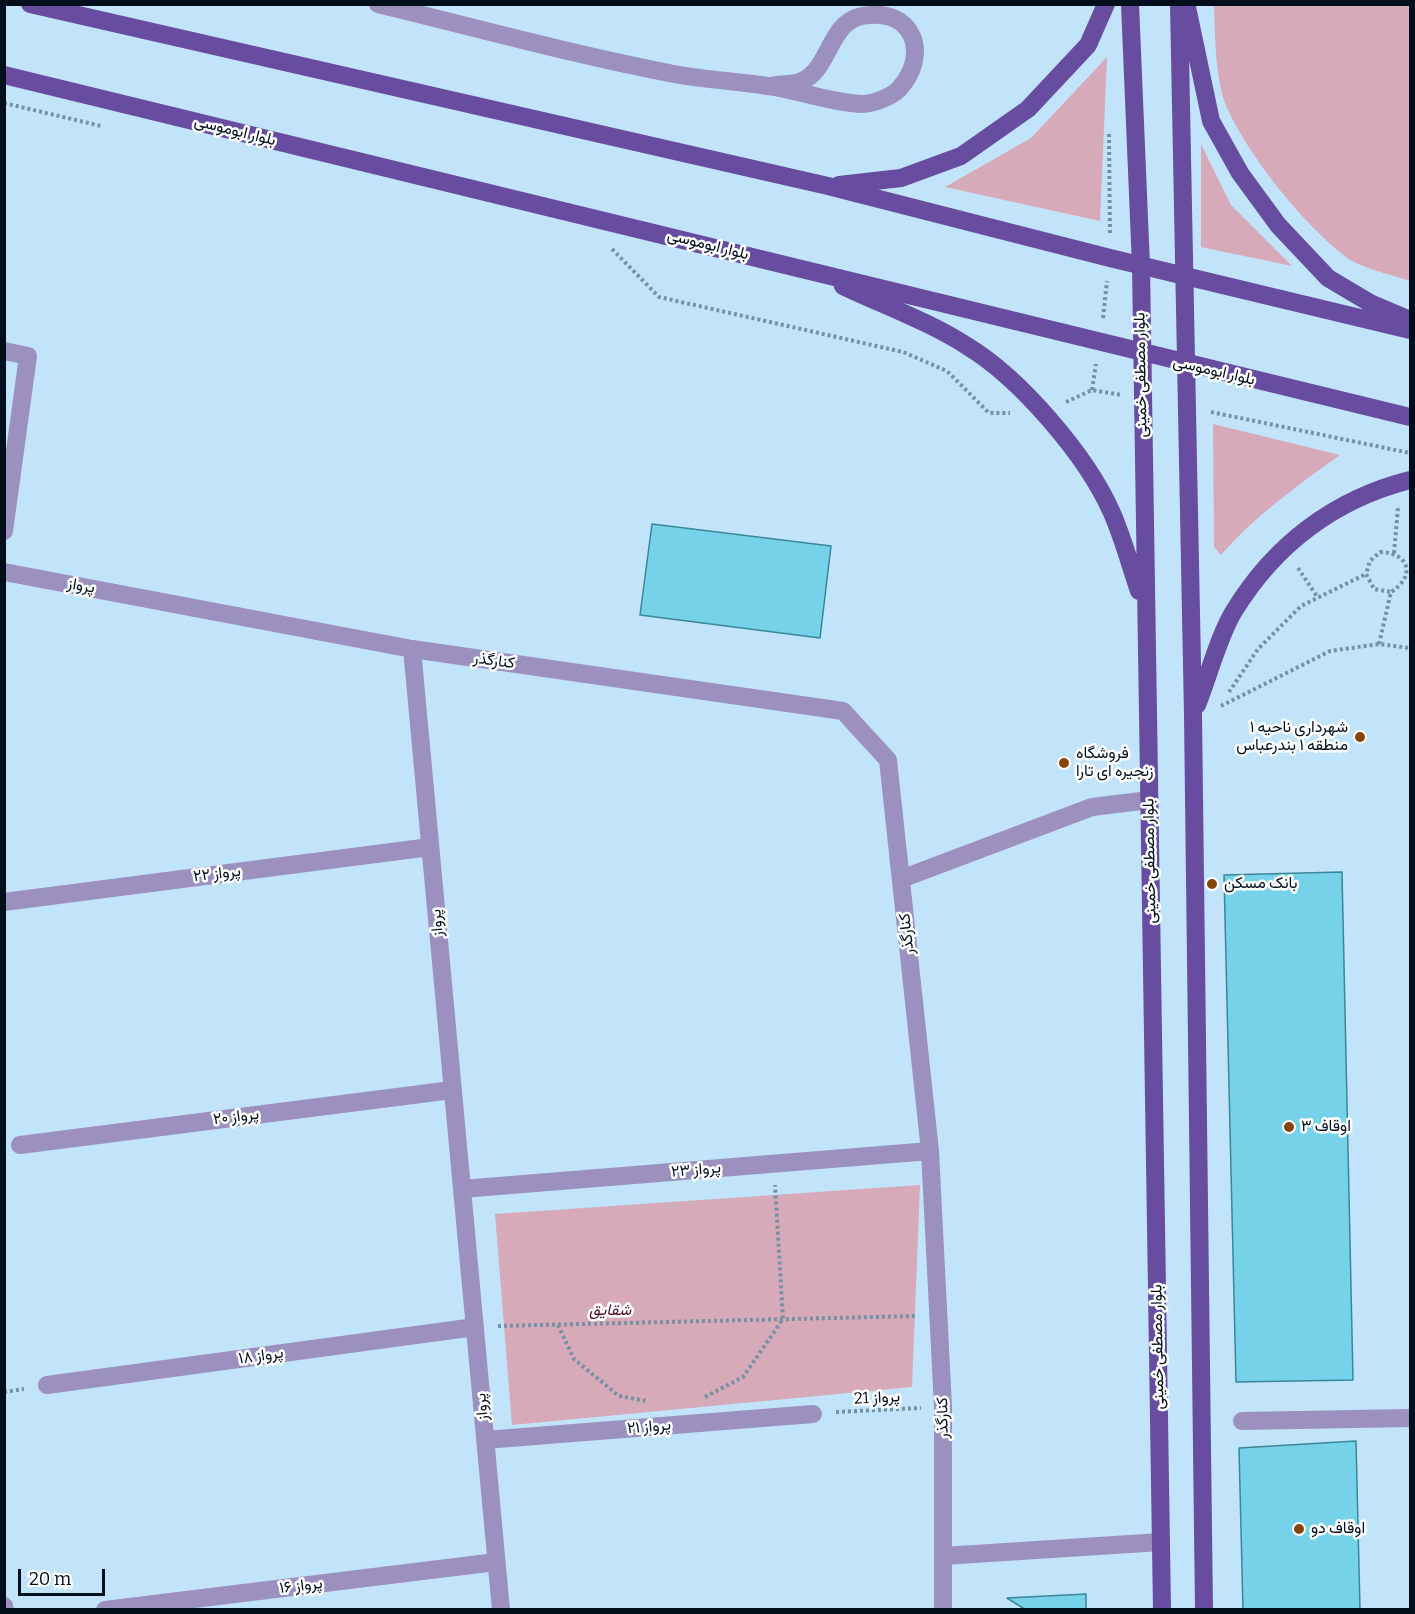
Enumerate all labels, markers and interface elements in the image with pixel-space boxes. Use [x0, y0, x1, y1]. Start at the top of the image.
street label: بلوار ابوموسی [192, 112, 278, 150]
street label: بلوار ابوموسی [665, 226, 751, 264]
street label: بلوار مصطفی خمینی [1130, 312, 1152, 438]
street label: بلوار ابوموسی [1171, 352, 1257, 390]
street label: پرواز [66, 574, 96, 598]
street label: کنارگذر [472, 649, 516, 673]
place label: شهرداری ناحیه ۱ منطقه ۱ بندرعباس [1236, 718, 1348, 756]
marker: شهرداری ناحیه ۱ منطقه ۱ بندرعباس [1353, 730, 1367, 744]
place label: فروشگاه زنجیره ای تارا [1076, 744, 1154, 782]
marker: فروشگاه زنجیره ای تارا [1057, 756, 1071, 770]
street label: بلوار مصطفی خمینی [1139, 798, 1161, 924]
street label: پرواز ۲۲ [192, 862, 242, 886]
place label: بانک مسکن [1224, 874, 1297, 894]
marker: بانک مسکن [1205, 877, 1219, 891]
street label: پرواز [426, 908, 448, 938]
street label: کنارگذر [895, 912, 919, 956]
street label: پرواز ۲۰ [212, 1105, 260, 1129]
place label: اوقاف ۳ [1301, 1117, 1351, 1137]
marker: اوقاف ۳ [1282, 1120, 1296, 1134]
street label: پرواز ۲۳ [670, 1158, 722, 1182]
street label: بلوار مصطفی خمینی [1147, 1284, 1169, 1410]
park label: شقایق [589, 1301, 631, 1321]
street label: پرواز ۱۸ [237, 1343, 285, 1369]
street label: پرواز 21 [853, 1387, 901, 1409]
street label: پرواز [471, 1392, 493, 1422]
street label: کنارگذر [933, 1397, 953, 1439]
street label: پرواز ۲۱ [626, 1416, 672, 1438]
place label: اوقاف دو [1311, 1519, 1365, 1539]
marker: اوقاف دو [1292, 1522, 1306, 1536]
scale bar [21, 1557, 108, 1595]
text: 20 m [29, 1568, 71, 1590]
street label: پرواز ۱۶ [278, 1574, 324, 1598]

